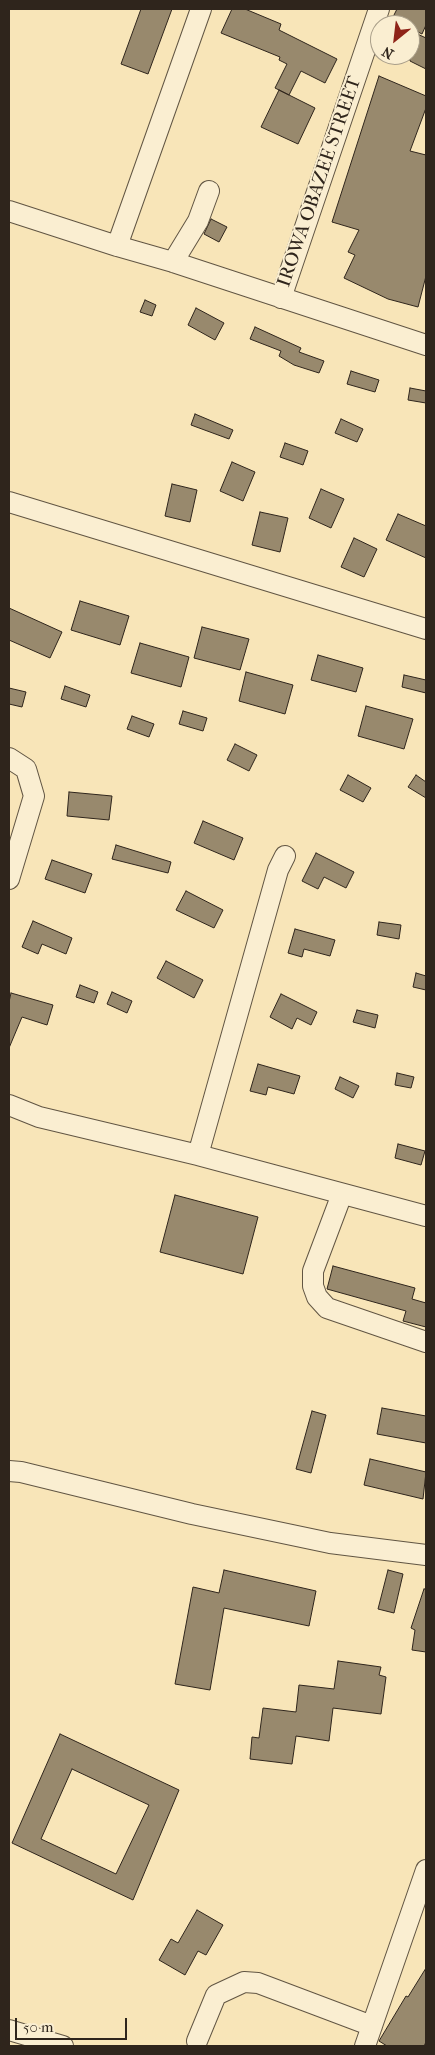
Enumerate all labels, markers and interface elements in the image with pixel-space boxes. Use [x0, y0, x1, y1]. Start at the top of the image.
north arrow [370, 15, 420, 65]
text: N [379, 43, 397, 63]
street label: IROWA OBAZEE STREET [273, 74, 367, 290]
scale bar [18, 2008, 130, 2040]
text: 50 m [23, 2018, 53, 2036]

